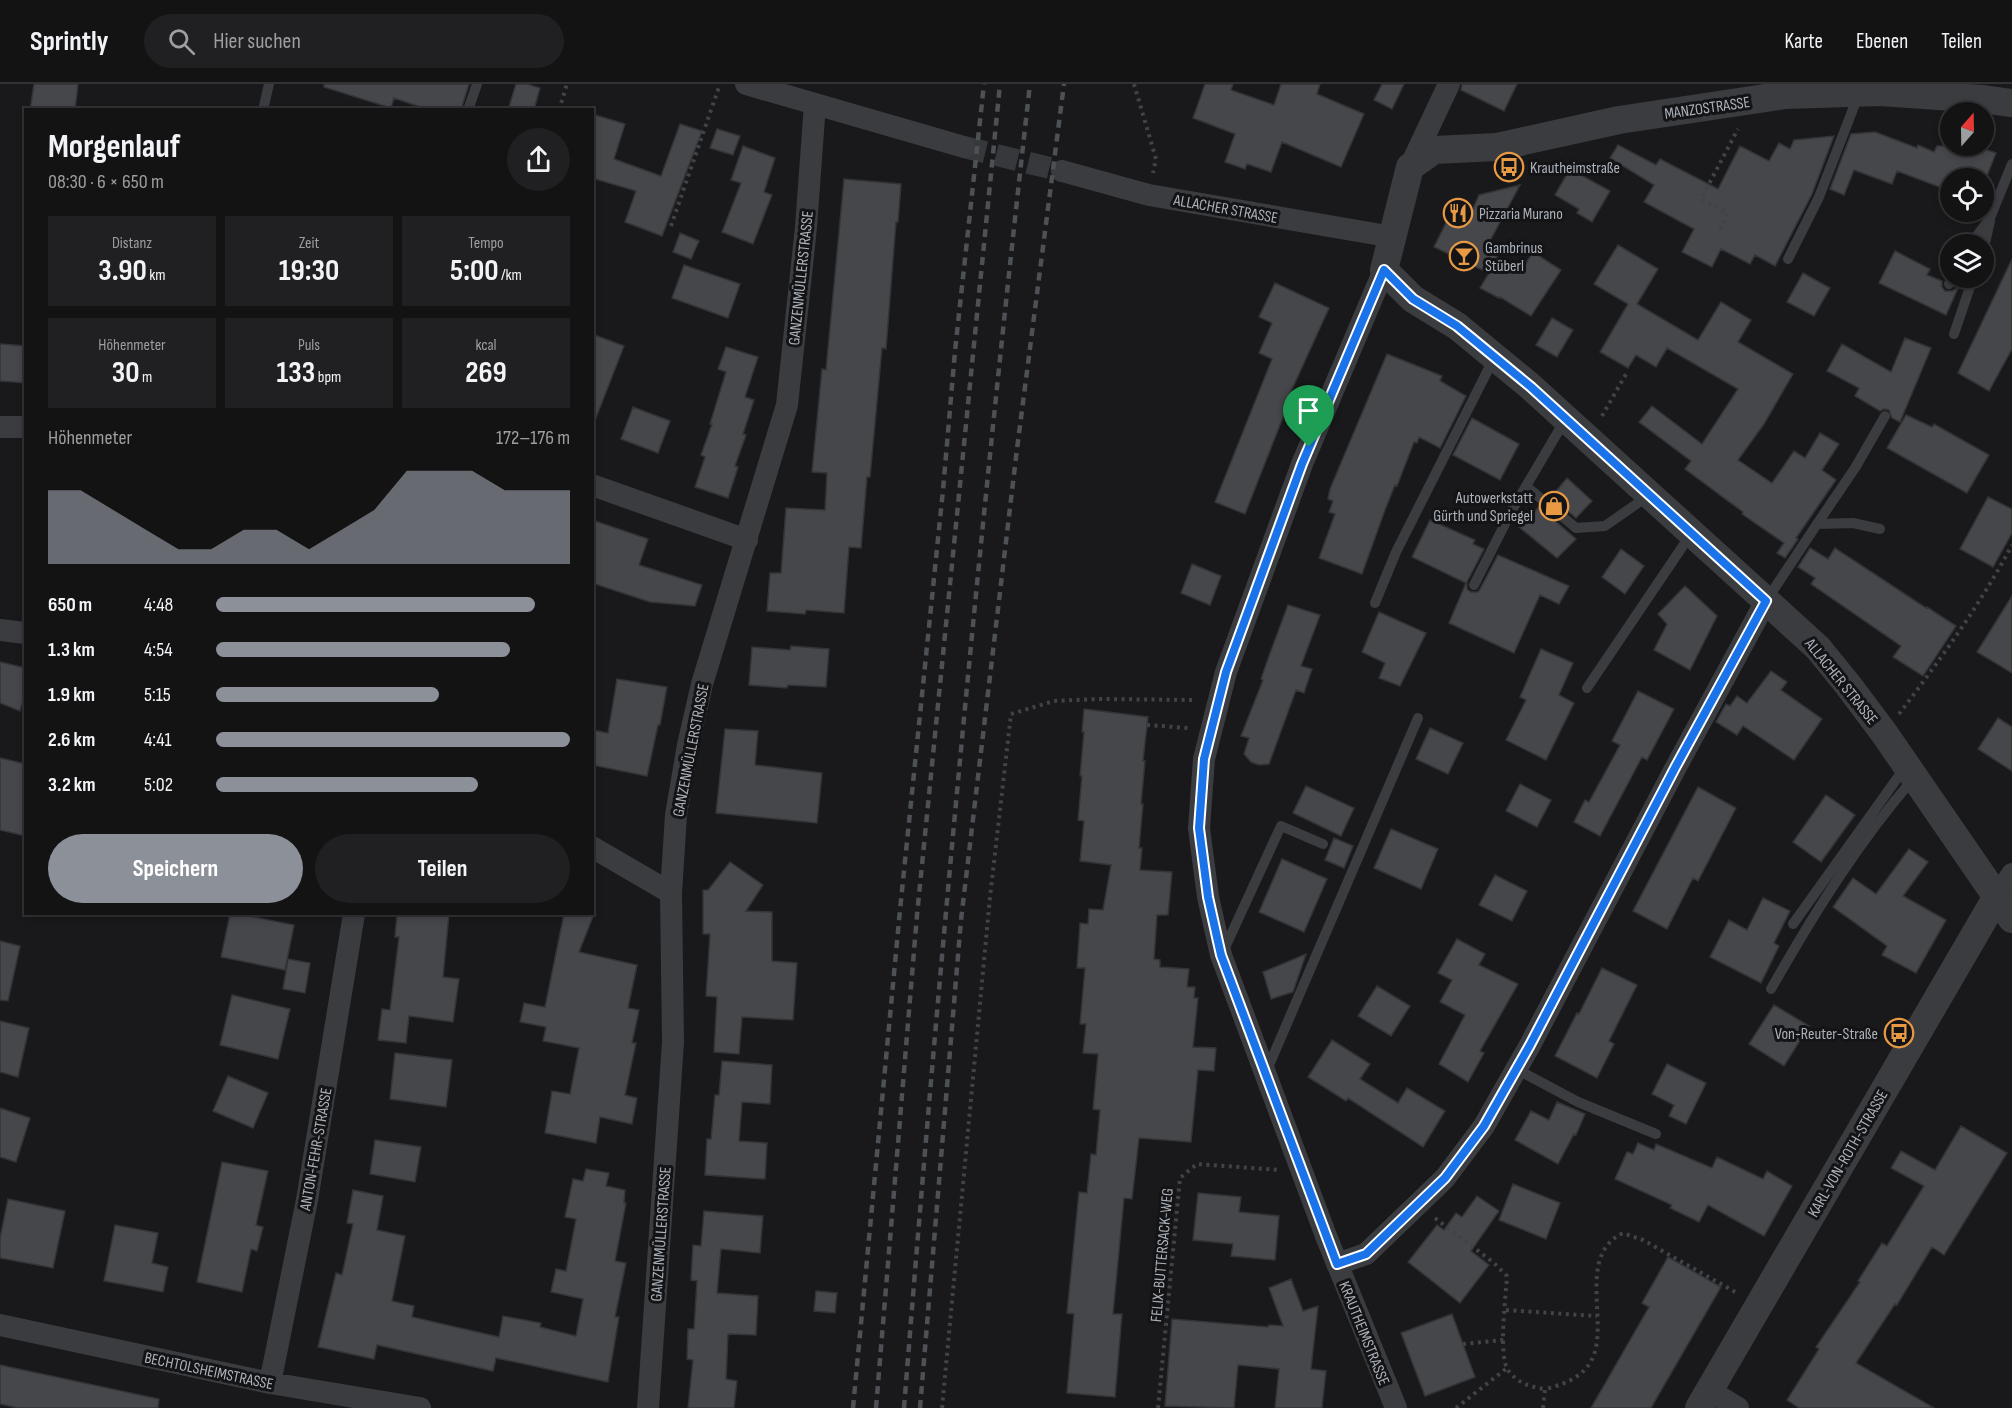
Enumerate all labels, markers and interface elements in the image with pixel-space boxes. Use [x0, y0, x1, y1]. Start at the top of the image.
search box [144, 14, 564, 68]
text: Sprintly [30, 25, 108, 58]
icon: search [165, 25, 198, 58]
text: Hier suchen [213, 28, 301, 55]
text: Karte [1785, 29, 1823, 54]
text: Ebenen [1856, 29, 1908, 54]
text: Teilen [1941, 29, 1982, 54]
street label: MANZOSTRASSE [1663, 93, 1751, 124]
north arrow [1940, 102, 1994, 156]
map controls [1940, 102, 1994, 288]
text: Morgenlauf [48, 127, 180, 167]
button: share [507, 128, 570, 191]
bus stop icon: Krautheimstraße [1493, 151, 1525, 183]
place label: Krautheimstraße [1530, 159, 1620, 178]
button: locate [1940, 168, 1994, 222]
text: 08:30 · 6 × 650 m [48, 170, 164, 194]
street label: ALLACHER STRASSE [1171, 191, 1279, 228]
restaurant icon: Pizzaria Murano [1442, 197, 1474, 229]
place label: Pizzaria Murano [1479, 205, 1563, 224]
street label: GANZENMÜLLERSTRASSE [785, 210, 818, 346]
text: Distanz [112, 234, 152, 253]
text: Zeit [299, 234, 319, 253]
text: Tempo [468, 234, 504, 253]
button: layers [1940, 234, 1994, 288]
place label: Gambrinus Stüberl [1485, 239, 1543, 276]
bar icon: Gambrinus Stüberl [1448, 240, 1480, 272]
text: 3.90 [98, 253, 147, 289]
text: 19:30 [279, 253, 339, 289]
text: 5:00 [450, 253, 499, 289]
text: km [147, 266, 166, 285]
text: /km [499, 266, 522, 285]
text: Höhenmeter [98, 336, 166, 355]
text: Puls [298, 336, 320, 355]
text: kcal [475, 336, 497, 355]
text: 30 [112, 355, 139, 391]
text: 133 [277, 355, 315, 391]
text: 269 [465, 355, 507, 391]
text: m [139, 368, 152, 387]
text: bpm [315, 368, 341, 387]
pin [1283, 385, 1334, 447]
icon: arrive [1292, 394, 1325, 427]
text: Höhenmeter [48, 426, 132, 450]
text: 172–176 m [496, 426, 570, 450]
place label: Autowerkstatt Gürth und Spriegel [1433, 489, 1533, 526]
shop icon: Autowerkstatt Gürth und Spriegel [1538, 490, 1570, 522]
text: 650 m [48, 593, 92, 617]
text: 4:48 [144, 593, 173, 617]
street label: ALLACHER STRASSE [1800, 634, 1881, 729]
text: 1.3 km [48, 638, 95, 662]
text: 4:54 [144, 638, 173, 662]
street label: GANZENMÜLLERSTRASSE [669, 682, 714, 818]
text: 1.9 km [48, 683, 95, 707]
text: 5:15 [144, 683, 171, 707]
text: 2.6 km [48, 728, 95, 752]
text: 4:41 [144, 728, 172, 752]
text: 3.2 km [48, 773, 96, 797]
text: 5:02 [144, 773, 173, 797]
button: Speichern [48, 834, 303, 903]
button: Teilen [315, 834, 570, 903]
bus stop icon: Von-Reuter-Straße [1883, 1017, 1915, 1049]
place label: Von-Reuter-Straße [1775, 1025, 1878, 1044]
street label: ANTON-FEHR-STRASSE [296, 1086, 337, 1213]
street label: KARL-VON-ROTH-STRASSE [1804, 1087, 1892, 1221]
street label: GANZENMÜLLERSTRASSE [647, 1166, 676, 1302]
street label: FELIX-BUTTERSACK-WEG [1147, 1187, 1178, 1323]
street label: KRAUTHEIMSTRASSE [1334, 1279, 1393, 1388]
street label: BECHTOLSHEIMSTRASSE [143, 1349, 275, 1394]

